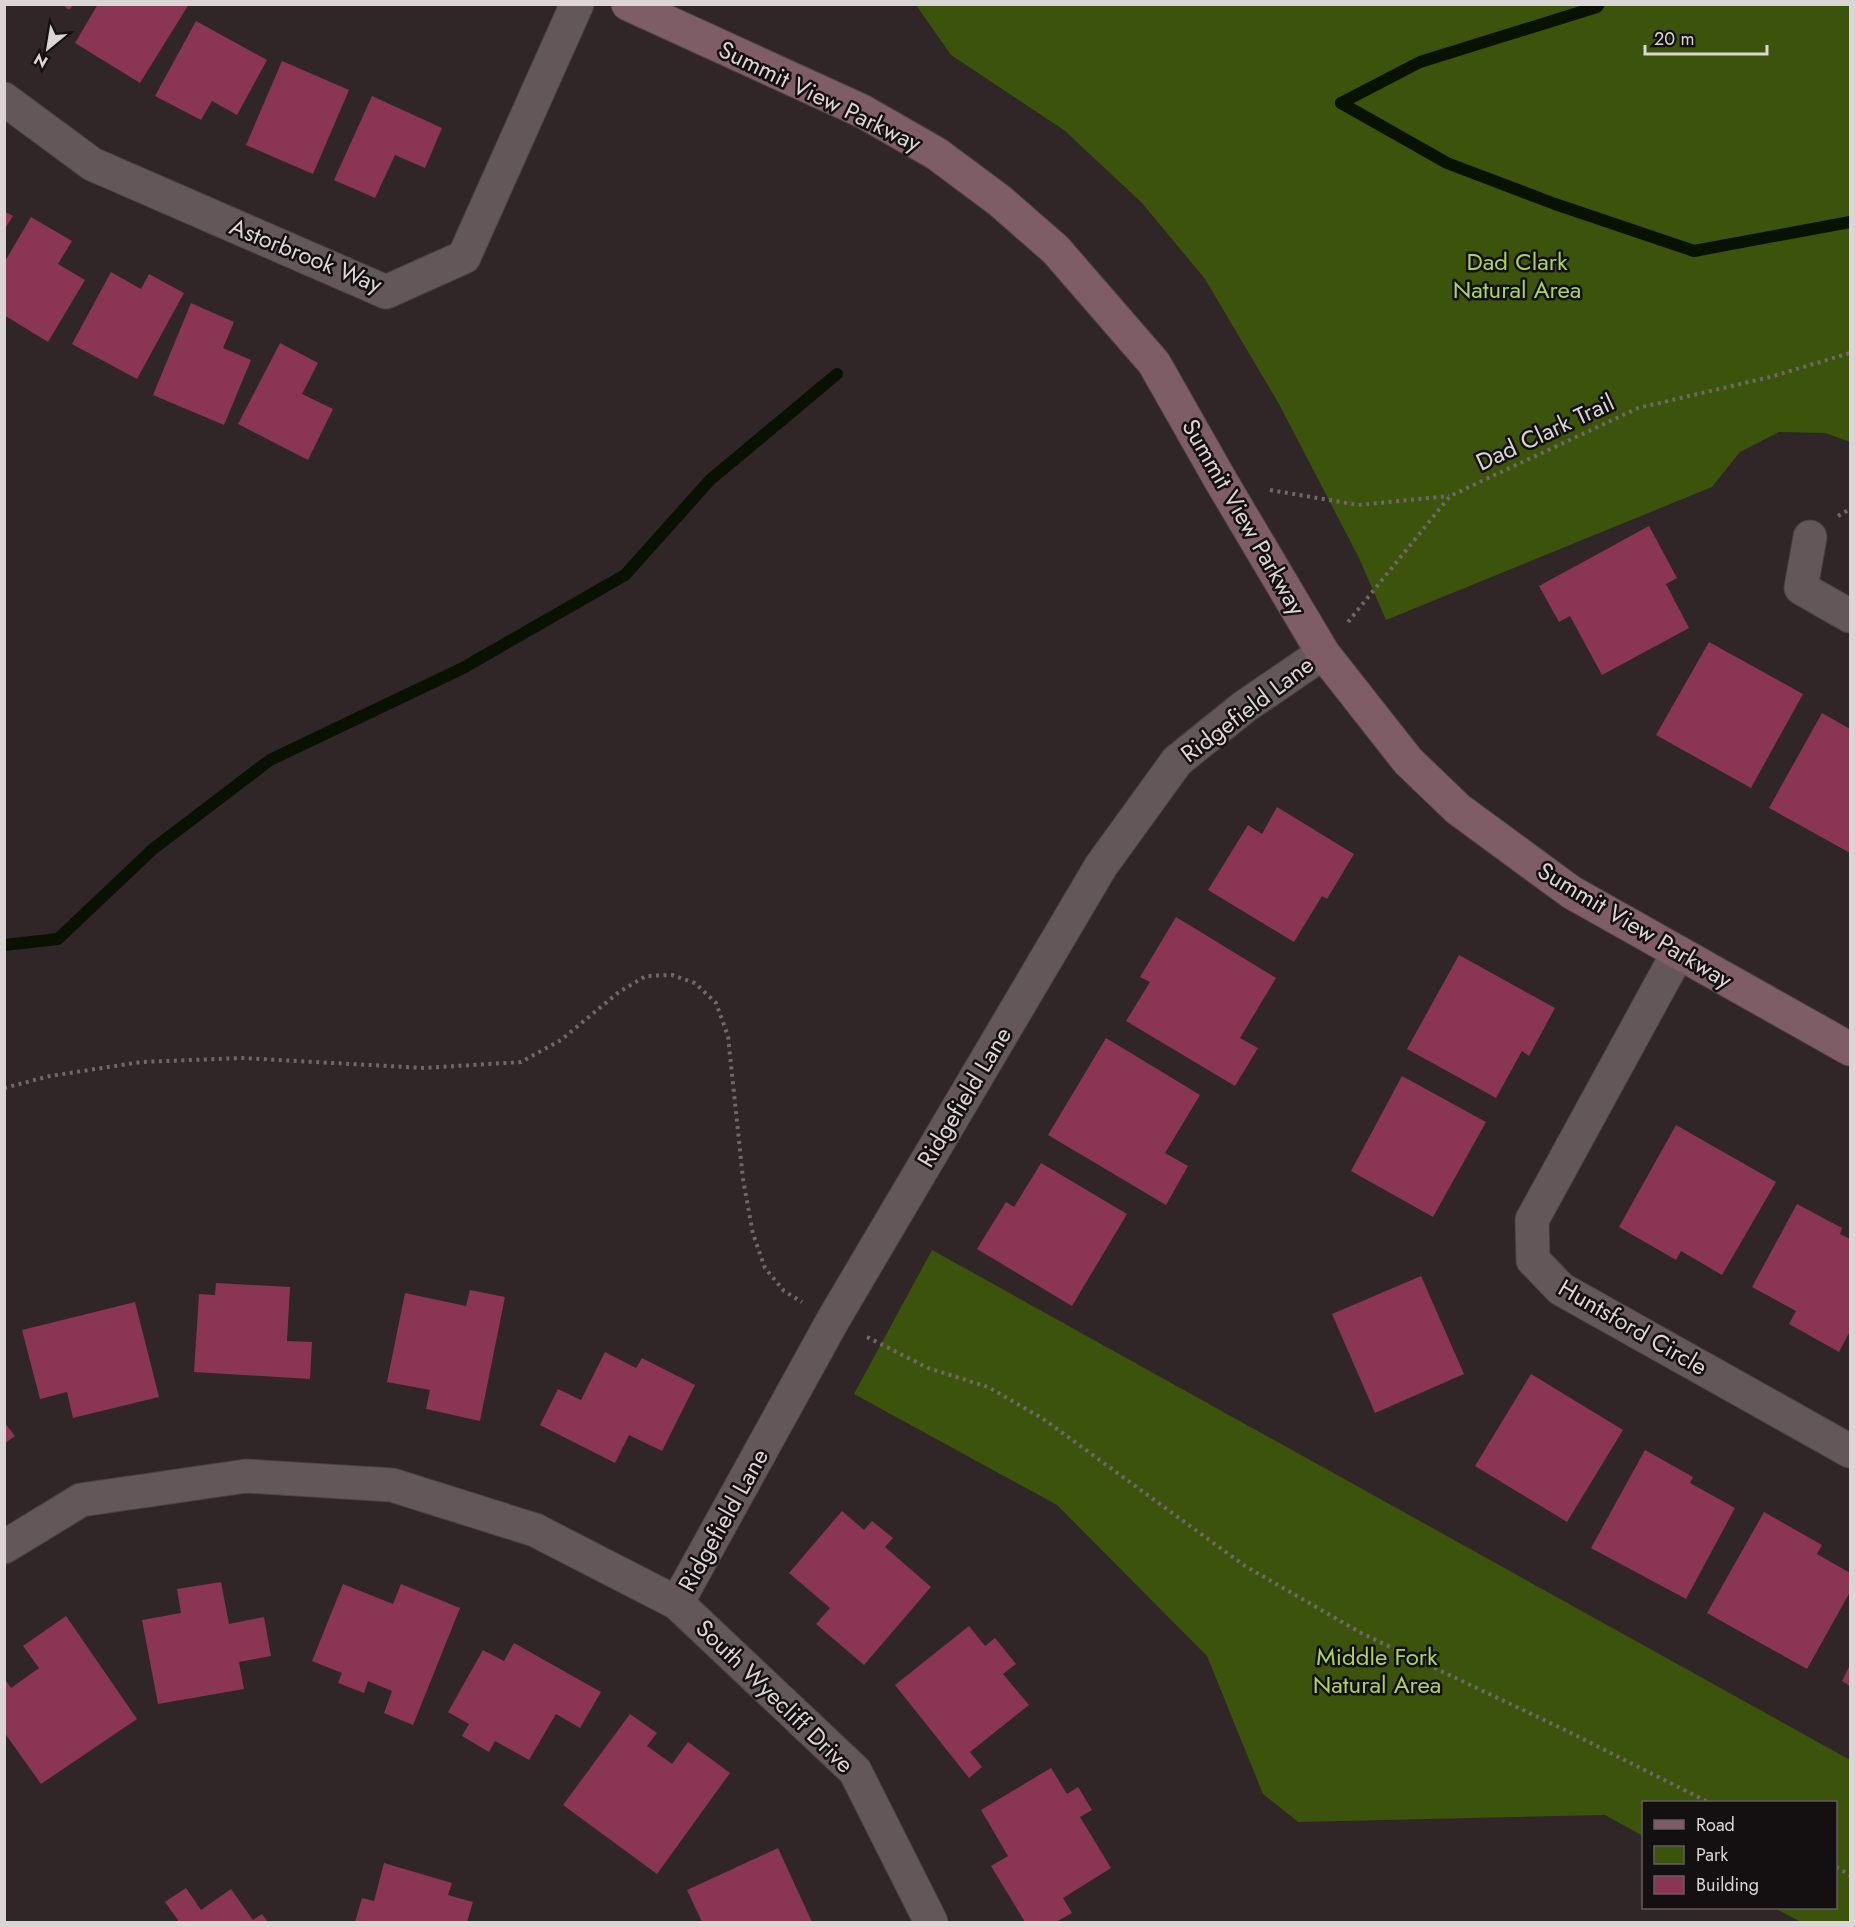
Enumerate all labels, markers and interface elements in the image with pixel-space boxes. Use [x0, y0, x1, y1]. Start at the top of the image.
north arrow [18, 18, 78, 78]
scale bar [1645, 18, 1766, 56]
text: 20 m [1654, 26, 1694, 52]
street label: Summit View Parkway [713, 32, 928, 160]
text: N [29, 47, 52, 74]
street label: Astorbrook Way [225, 209, 388, 302]
park label: Dad Clark Natural Area [1453, 244, 1581, 307]
street label: Dad Clark Trail [1470, 385, 1620, 479]
street label: Summit View Parkway [1173, 412, 1315, 622]
street label: Ridgefield Lane [1173, 647, 1321, 771]
street label: Summit View Parkway [1531, 853, 1739, 997]
street label: Ridgefield Lane [908, 1020, 1020, 1174]
street label: Huntsford Circle [1552, 1270, 1714, 1384]
street label: Ridgefield Lane [669, 1442, 777, 1598]
street label: South Wyecliff Drive [688, 1611, 862, 1781]
park label: Middle Fork Natural Area [1313, 1639, 1441, 1702]
legend [1642, 1801, 1837, 1909]
text: Road [1696, 1812, 1735, 1838]
text: Park [1696, 1842, 1728, 1868]
text: Building [1696, 1872, 1759, 1898]

